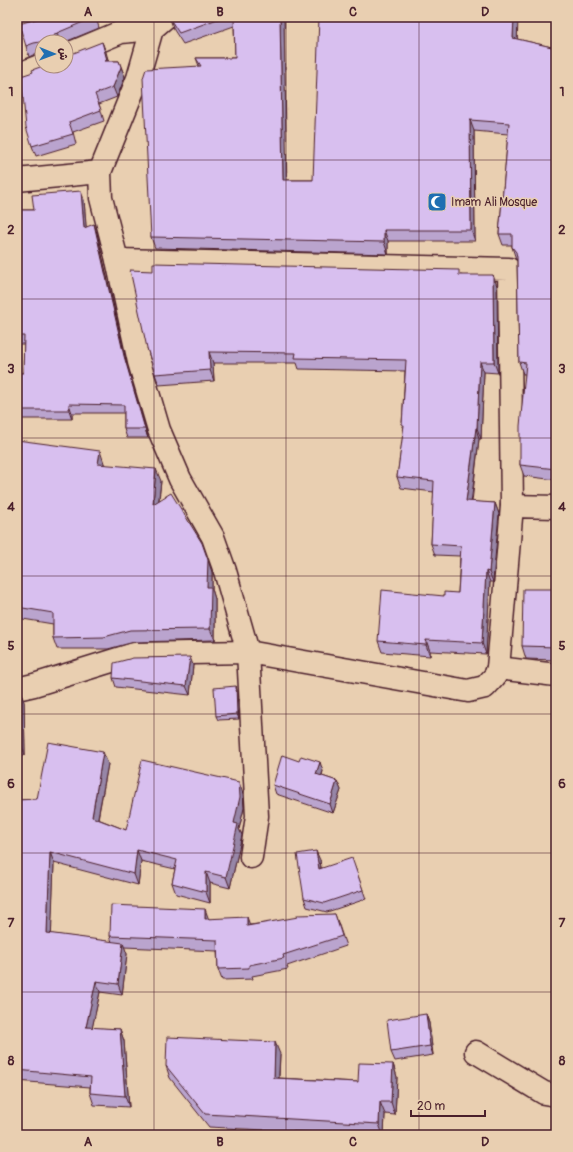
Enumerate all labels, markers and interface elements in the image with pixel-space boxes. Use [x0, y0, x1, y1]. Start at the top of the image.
text: A [84, 4, 93, 20]
text: B [216, 4, 224, 20]
text: C [349, 4, 357, 20]
text: D [481, 4, 489, 20]
north arrow [34, 34, 74, 74]
text: ش [57, 48, 70, 60]
text: 1 [8, 84, 14, 100]
text: 1 [559, 84, 565, 100]
mosque icon: Imam Ali Mosque [426, 191, 448, 213]
place label: Imam Ali Mosque [451, 195, 537, 210]
text: 2 [7, 222, 15, 238]
text: 2 [558, 222, 566, 238]
text: 3 [7, 361, 15, 377]
text: 3 [558, 361, 566, 377]
text: 4 [7, 499, 15, 515]
text: 4 [558, 499, 566, 515]
text: 5 [7, 638, 15, 654]
text: 5 [558, 638, 566, 654]
text: 6 [7, 776, 15, 792]
text: 6 [558, 776, 566, 792]
text: 7 [8, 915, 15, 931]
text: 7 [559, 915, 566, 931]
text: 8 [8, 1053, 15, 1069]
text: 8 [559, 1053, 566, 1069]
scale bar [411, 1092, 485, 1118]
text: 20 m [417, 1099, 446, 1114]
text: A [84, 1134, 93, 1150]
text: B [216, 1134, 224, 1150]
text: C [349, 1134, 357, 1150]
text: D [481, 1134, 489, 1150]

